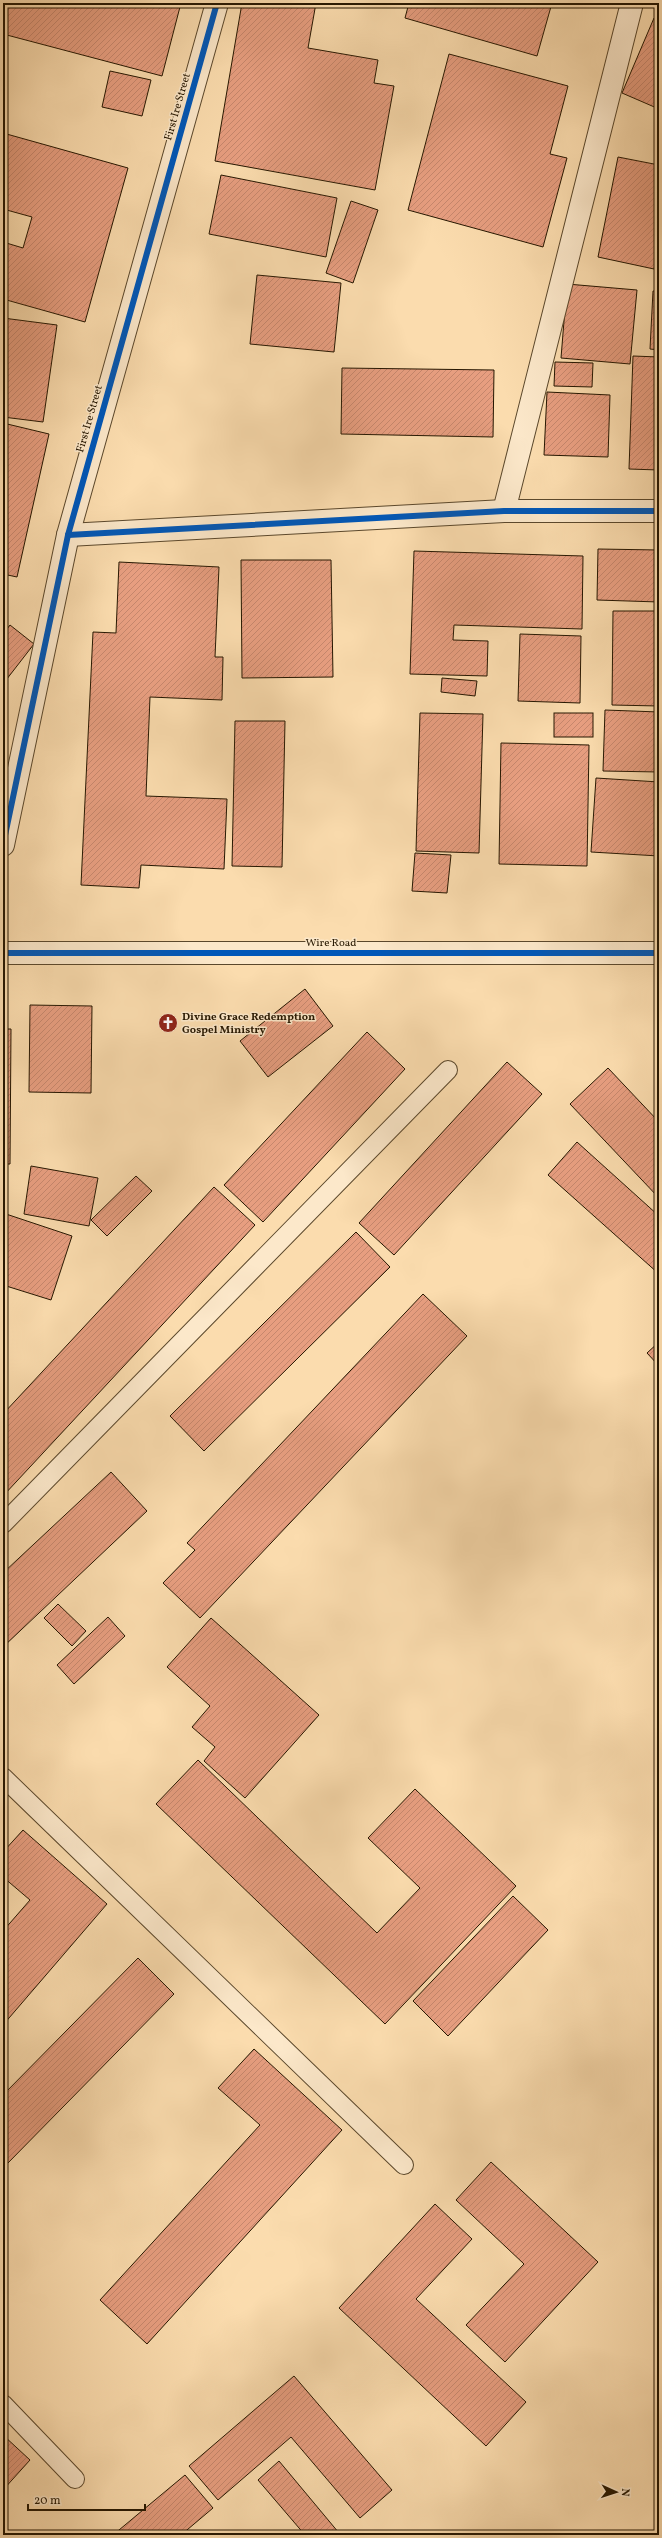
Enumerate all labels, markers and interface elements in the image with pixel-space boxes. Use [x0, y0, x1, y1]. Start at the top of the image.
street label: First Ire Street [161, 72, 195, 142]
street label: First Ire Street [73, 384, 107, 454]
street label: Wire Road [306, 936, 356, 951]
place label: Divine Grace Redemption Gospel Ministry [182, 1010, 315, 1038]
church icon: Divine Grace Redemption Gospel Ministry [157, 1012, 179, 1034]
north arrow [596, 2472, 636, 2512]
scale bar [28, 2486, 145, 2512]
text: N [617, 2488, 632, 2497]
text: 20 m [34, 2493, 61, 2509]

